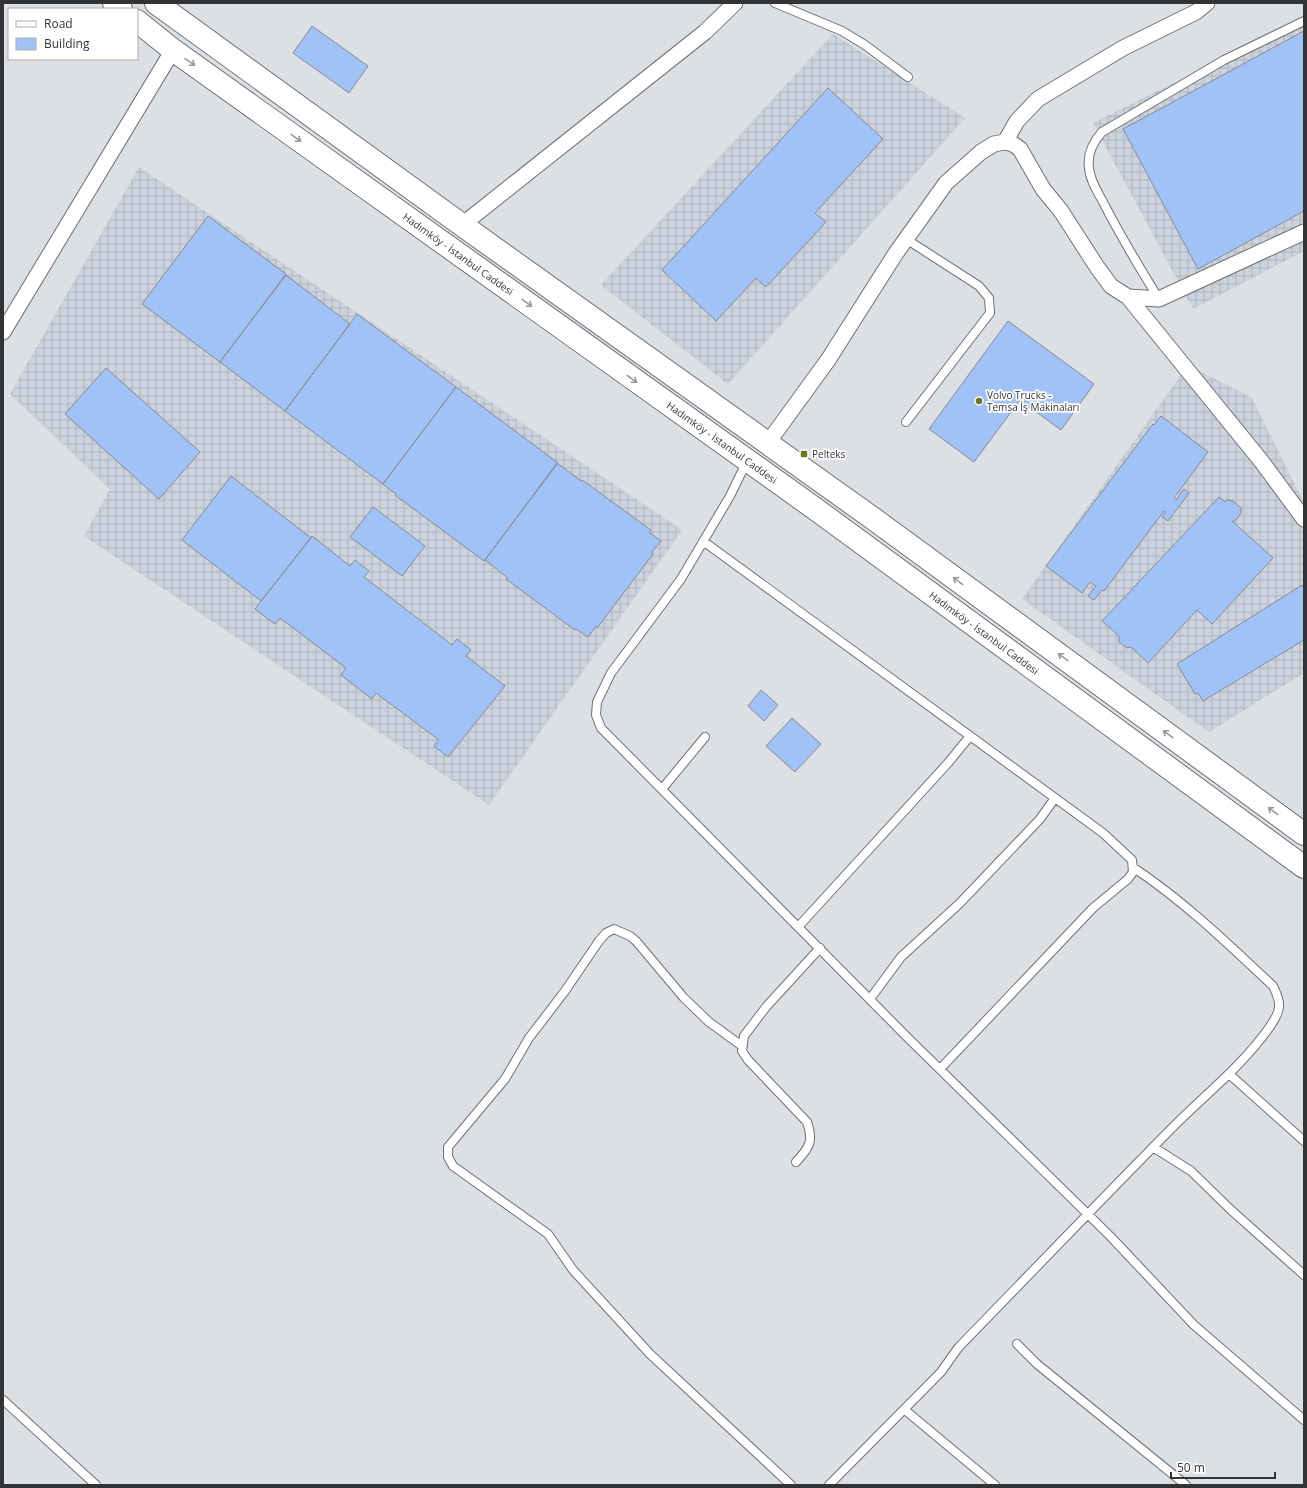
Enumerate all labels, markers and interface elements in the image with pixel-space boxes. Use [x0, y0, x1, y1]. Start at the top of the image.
legend [8, 8, 138, 60]
text: Road [44, 15, 73, 32]
text: Building [44, 35, 90, 52]
one-way arrow [184, 58, 195, 66]
one-way arrow [290, 133, 301, 142]
street label: Hadımköy - İstanbul Caddesi [400, 210, 517, 298]
one-way arrow [521, 299, 532, 307]
one-way arrow [627, 375, 638, 383]
place label: Volvo Trucks - Temsa İş Makinaları [987, 388, 1079, 414]
marker: Volvo Trucks - Temsa İş Makinaları [974, 396, 984, 406]
street label: Hadımköy - İstanbul Caddesi [664, 398, 780, 487]
place label: Pelteks [812, 447, 846, 461]
marker: Pelteks [799, 449, 809, 459]
one-way arrow [953, 576, 964, 585]
street label: Hadımköy - İstanbul Caddesi [926, 588, 1042, 678]
one-way arrow [1058, 653, 1069, 662]
one-way arrow [1162, 730, 1173, 738]
one-way arrow [1267, 807, 1278, 815]
scale bar [1171, 1454, 1275, 1480]
text: 50 m [1177, 1459, 1205, 1476]

